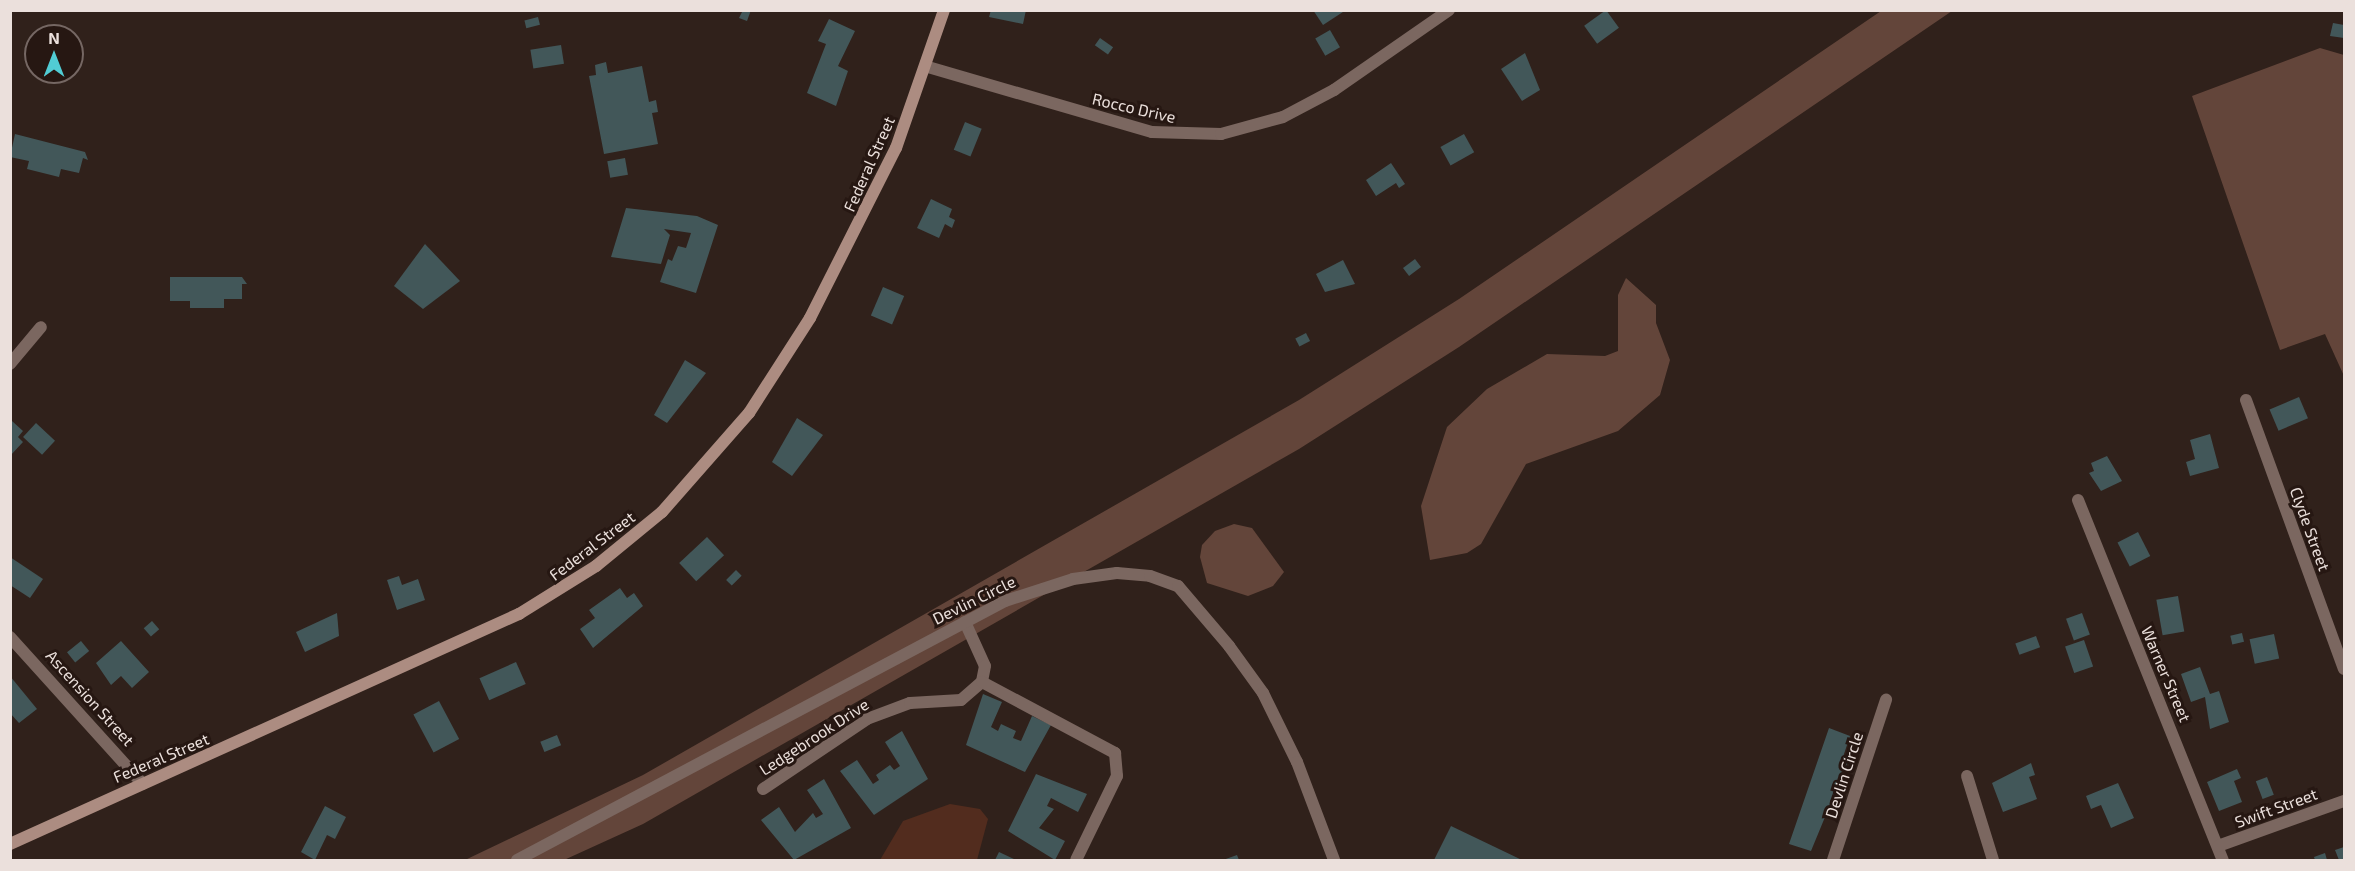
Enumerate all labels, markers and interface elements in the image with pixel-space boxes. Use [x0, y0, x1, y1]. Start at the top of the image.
north arrow [24, 24, 84, 84]
text: N [48, 28, 60, 47]
street label: Rocco Drive [1090, 89, 1178, 127]
street label: Federal Street [839, 113, 899, 215]
street label: Clyde Street [2286, 485, 2334, 573]
street label: Federal Street [545, 507, 639, 585]
street label: Devlin Circle [929, 572, 1019, 628]
street label: Warner Street [2137, 623, 2195, 725]
street label: Ascension Street [42, 646, 138, 750]
street label: Ledgebrook Drive [756, 694, 872, 780]
street label: Federal Street [110, 729, 212, 787]
street label: Devlin Circle [1821, 729, 1867, 821]
street label: Swift Street [2232, 784, 2320, 832]

